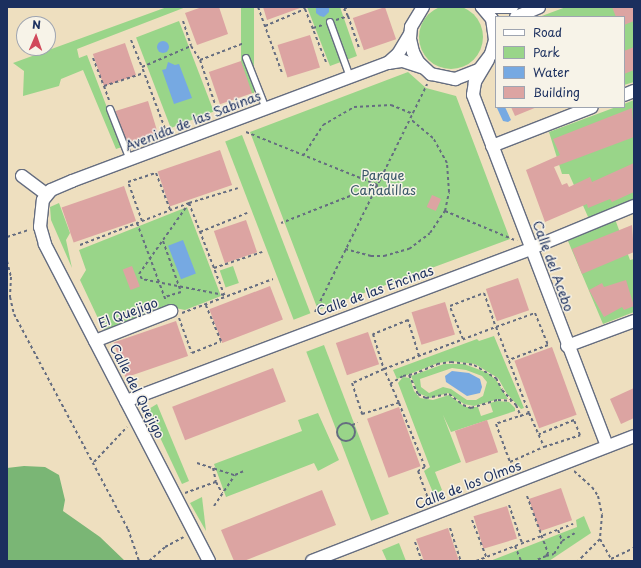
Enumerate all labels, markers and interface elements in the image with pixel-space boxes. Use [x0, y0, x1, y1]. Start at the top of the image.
north arrow [16, 16, 56, 56]
text: N [32, 16, 41, 33]
legend [495, 16, 625, 108]
text: Road [533, 23, 562, 41]
text: Park [533, 43, 560, 61]
text: Water [533, 63, 569, 81]
text: Building [533, 83, 580, 101]
street label: Avenida de las Sabinas [123, 88, 263, 154]
park label: Parque Cañadillas [350, 168, 416, 199]
street label: Calle del Acebo [529, 218, 577, 314]
street label: Calle de las Encinas [314, 262, 436, 320]
street label: El Quejigo [96, 294, 160, 332]
street label: Calle del Quejigo [106, 341, 168, 441]
street label: Calle de los Olmos [412, 457, 524, 513]

